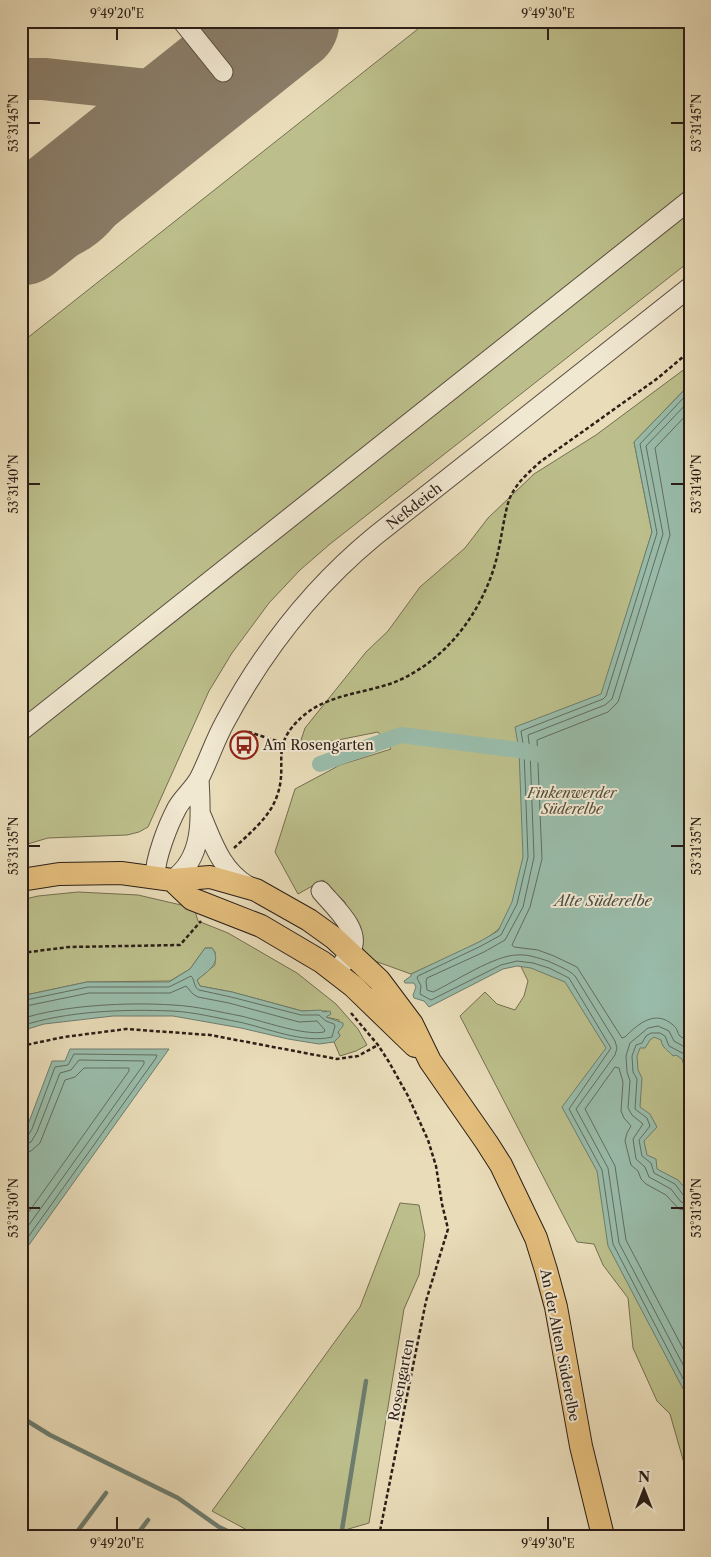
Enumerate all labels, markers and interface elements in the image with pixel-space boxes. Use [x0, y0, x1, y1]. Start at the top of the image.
text: 9°49'20"E [90, 6, 144, 21]
text: 9°49'30"E [521, 6, 575, 21]
text: 53°31'45"N [6, 94, 21, 152]
text: 53°31'45"N [689, 94, 704, 152]
text: 53°31'40"N [6, 454, 21, 514]
text: 53°31'40"N [689, 454, 704, 514]
street label: Neßdeich [383, 479, 446, 533]
bus stop icon: Am Rosengarten [229, 730, 259, 760]
place label: Am Rosengarten [262, 736, 374, 754]
park label: Finkenwerder Süderelbe [526, 784, 618, 818]
text: 53°31'35"N [6, 817, 21, 875]
text: 53°31'35"N [689, 817, 704, 875]
water label: Alte Süderelbe [552, 891, 653, 910]
text: 53°31'30"N [6, 1178, 21, 1238]
text: 53°31'30"N [689, 1178, 704, 1238]
street label: An der Alten Süderelbe [536, 1266, 584, 1423]
street label: Rosengarten [384, 1337, 418, 1423]
north arrow [618, 1464, 668, 1514]
text: N [638, 1468, 650, 1486]
text: 9°49'20"E [90, 1536, 144, 1551]
text: 9°49'30"E [521, 1536, 575, 1551]

